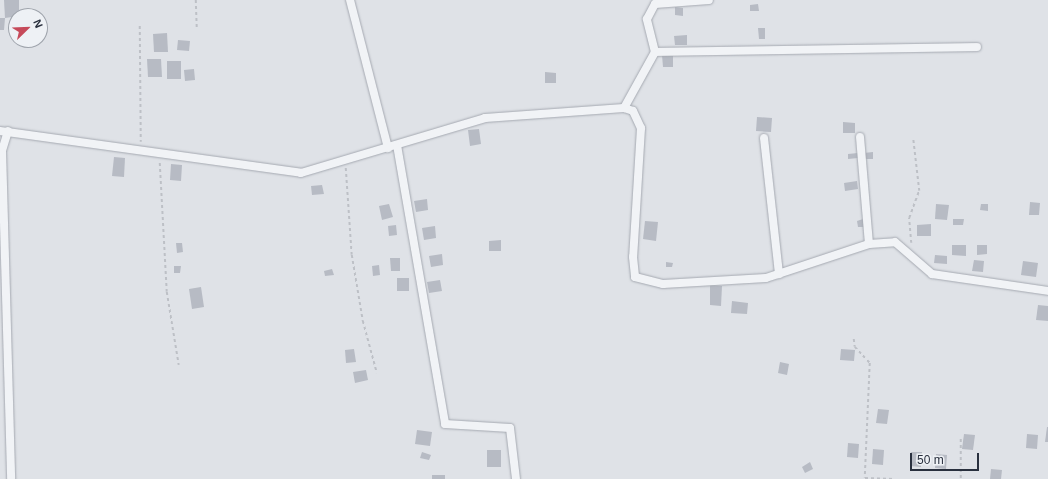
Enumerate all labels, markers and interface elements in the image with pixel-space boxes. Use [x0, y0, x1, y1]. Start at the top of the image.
north arrow [8, 8, 48, 48]
text: N [31, 18, 45, 30]
scale bar [912, 445, 981, 471]
text: 50 m [917, 453, 944, 467]

